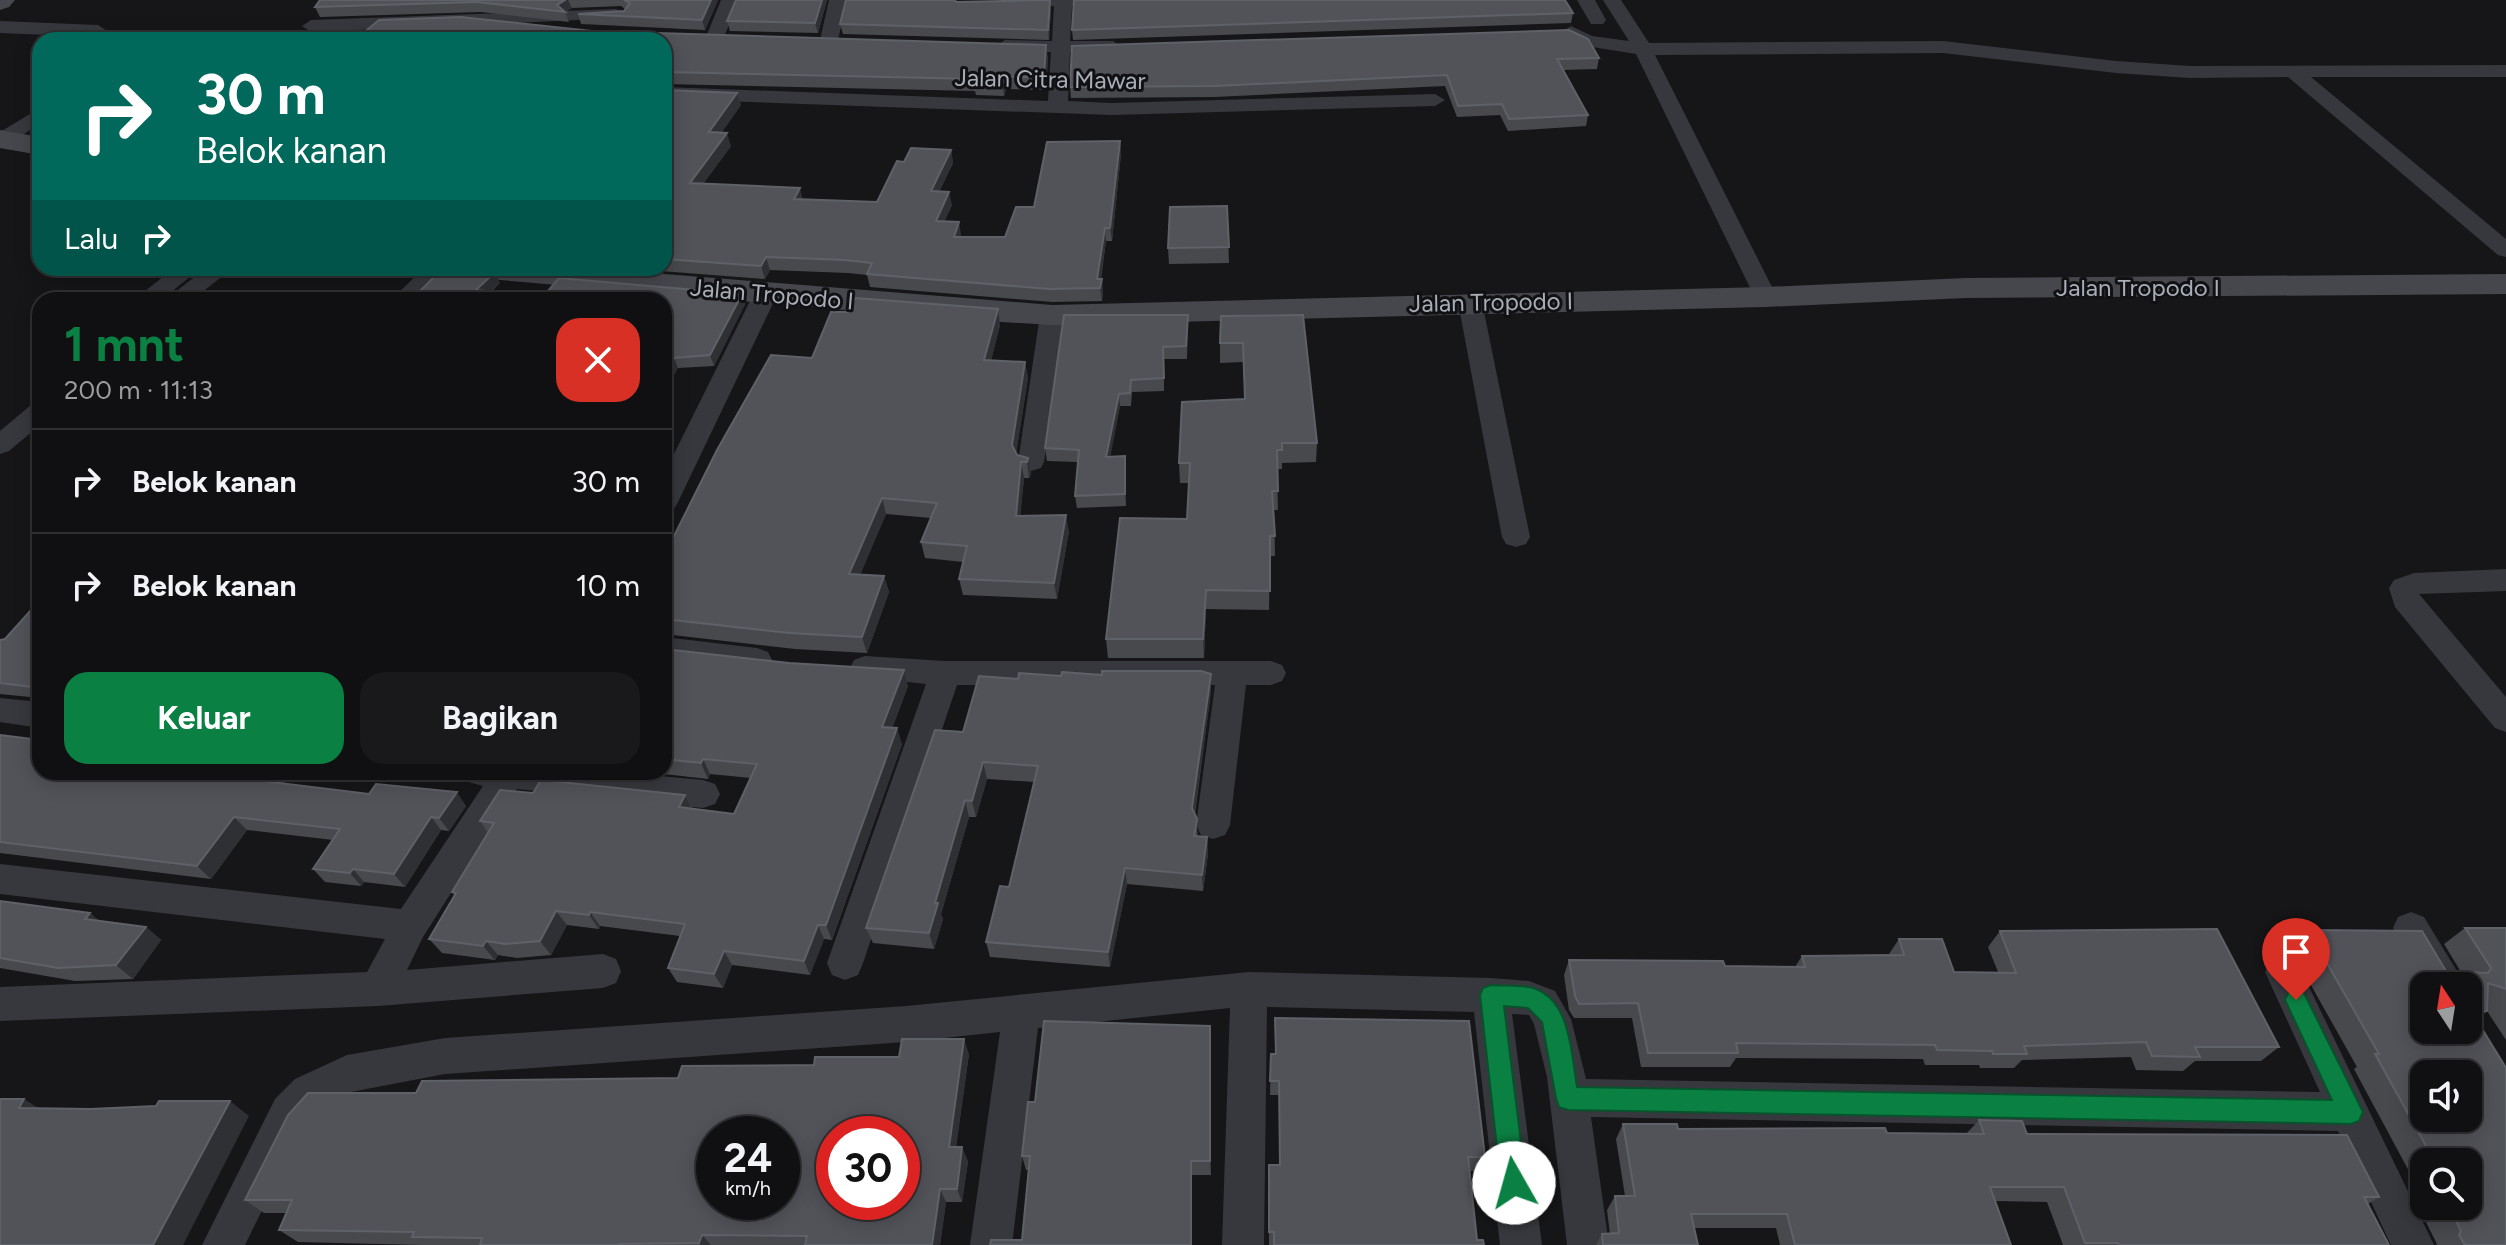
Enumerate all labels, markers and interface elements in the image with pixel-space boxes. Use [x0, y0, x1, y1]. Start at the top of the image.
text: 30 m [196, 61, 326, 128]
street label: Jalan Citra Mawar [954, 63, 1146, 95]
icon: right [64, 64, 168, 168]
text: Belok kanan [196, 129, 387, 172]
icon: right [134, 216, 178, 260]
text: Lalu [64, 220, 118, 257]
street label: Jalan Tropodo I [689, 272, 855, 316]
street label: Jalan Tropodo I [2056, 273, 2220, 302]
street label: Jalan Tropodo I [1409, 286, 1573, 318]
text: 1 mnt [64, 315, 184, 373]
button: close [556, 318, 640, 402]
text: 200 m · 11:13 [64, 374, 213, 406]
icon: right [64, 459, 108, 503]
text: Belok kanan [132, 463, 297, 500]
text: 30 m [572, 463, 640, 500]
icon: right [64, 563, 108, 607]
text: Belok kanan [132, 567, 297, 604]
text: 10 m [575, 567, 640, 604]
button: Keluar [64, 672, 344, 764]
button: Bagikan [360, 672, 640, 764]
pin [2262, 918, 2330, 1000]
icon: arrive [2274, 930, 2318, 974]
north arrow [2410, 972, 2482, 1044]
map controls [2410, 972, 2482, 1220]
button: sound [2410, 1060, 2482, 1132]
speed limit sign: 30 [816, 1116, 920, 1220]
text: 24 [724, 1134, 772, 1182]
position arrow [1472, 1141, 1556, 1225]
button: search [2410, 1148, 2482, 1220]
text: km/h [725, 1176, 771, 1200]

